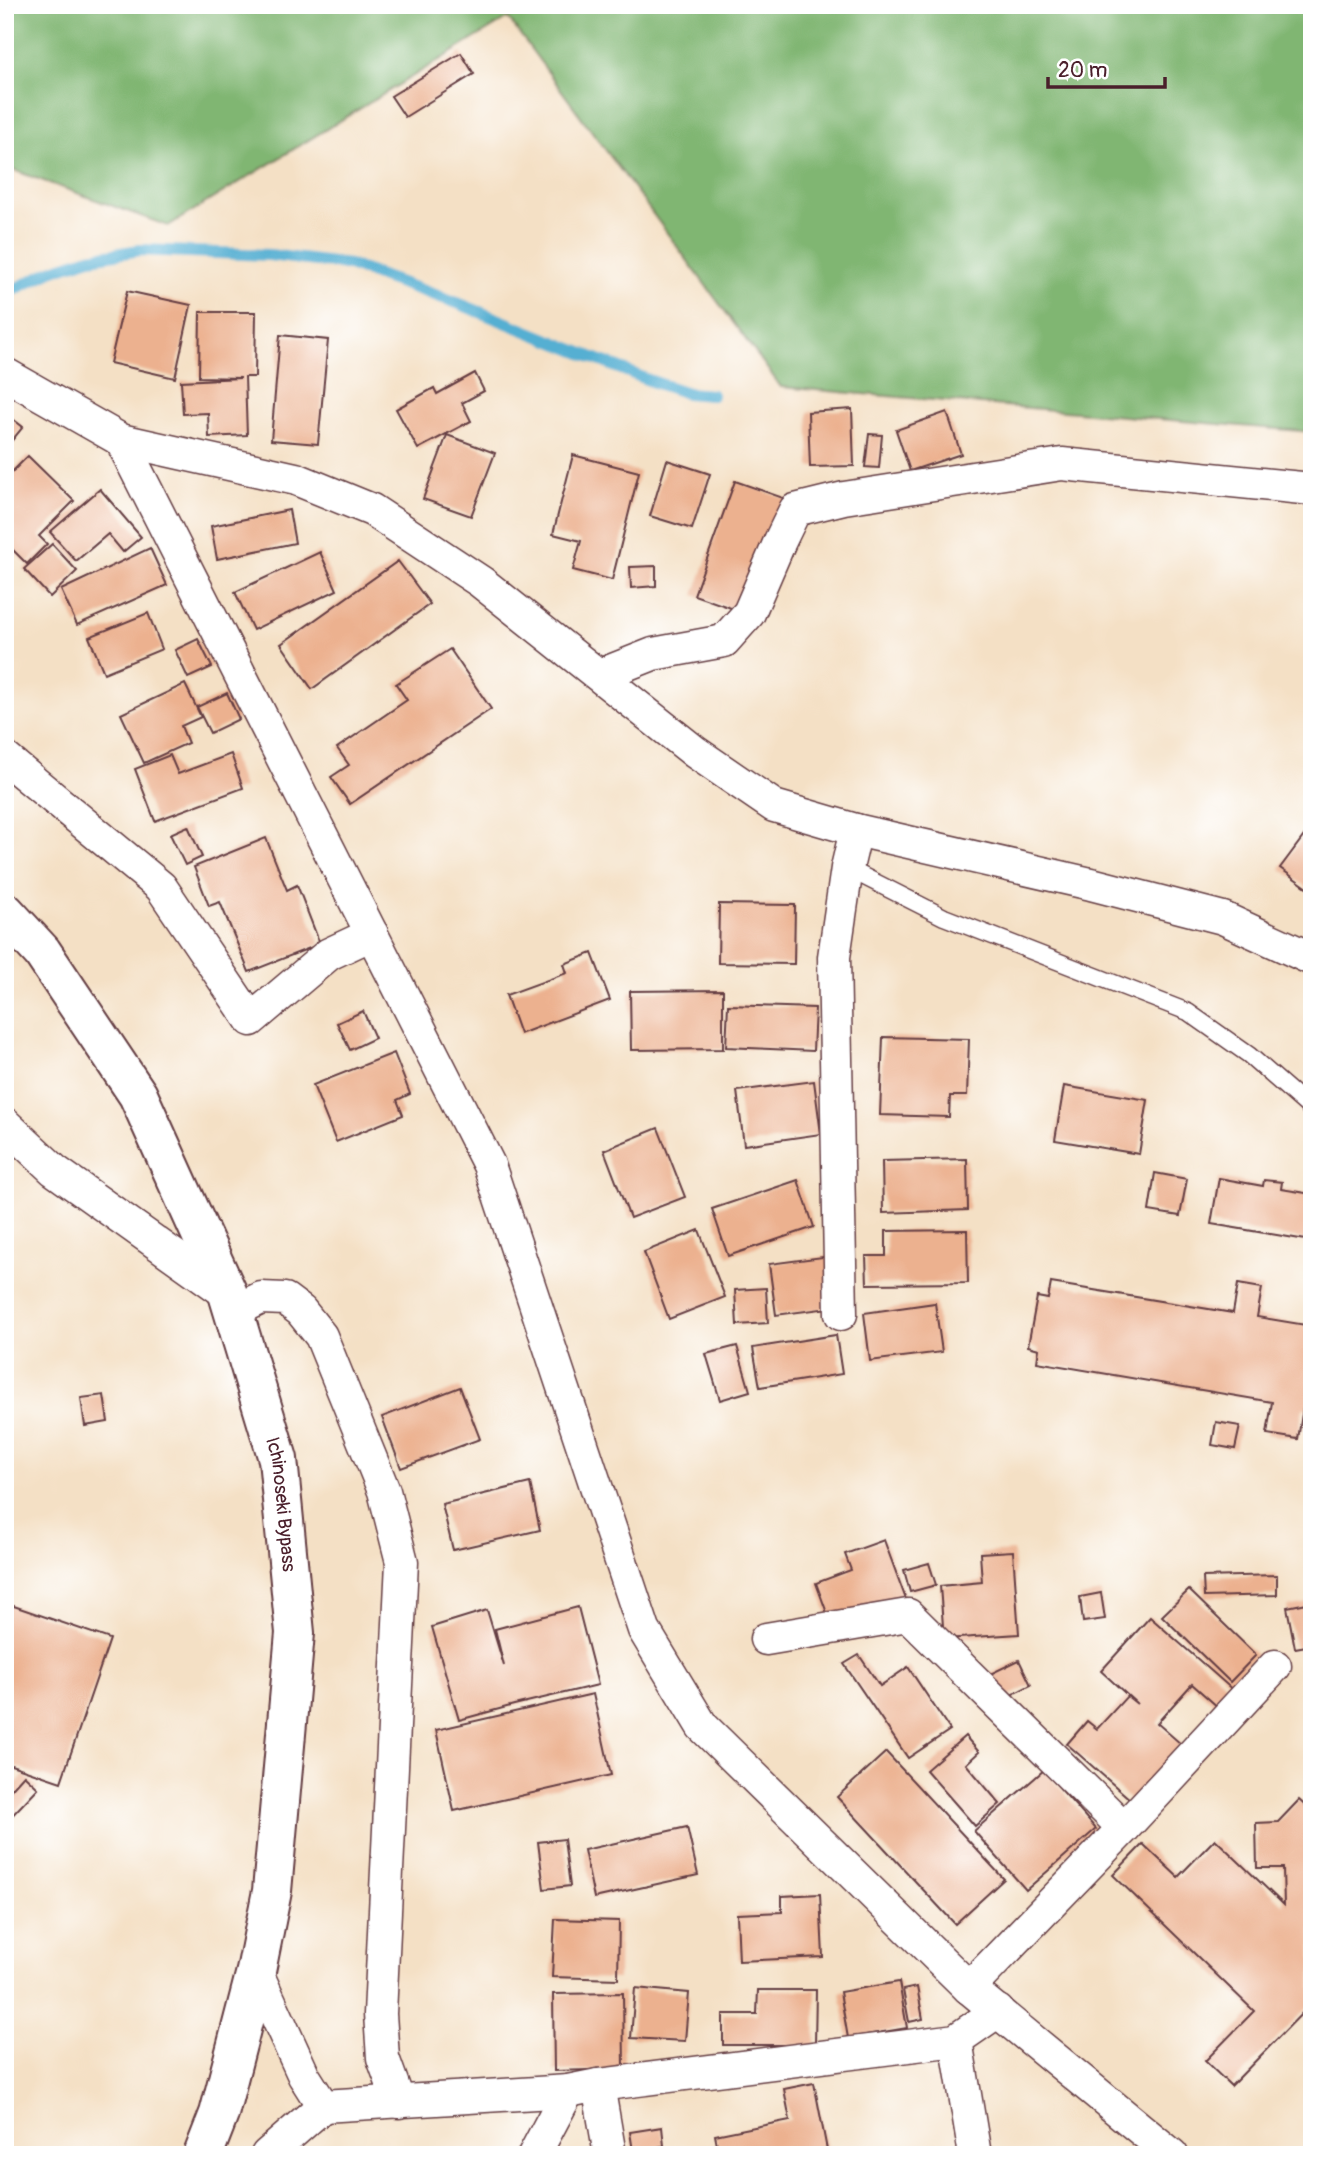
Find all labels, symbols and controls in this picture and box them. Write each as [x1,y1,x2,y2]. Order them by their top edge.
scale bar [1048,46,1165,90]
text: 20 m [1058,57,1107,84]
street label: Ichinoseki Bypass [260,1434,301,1573]

